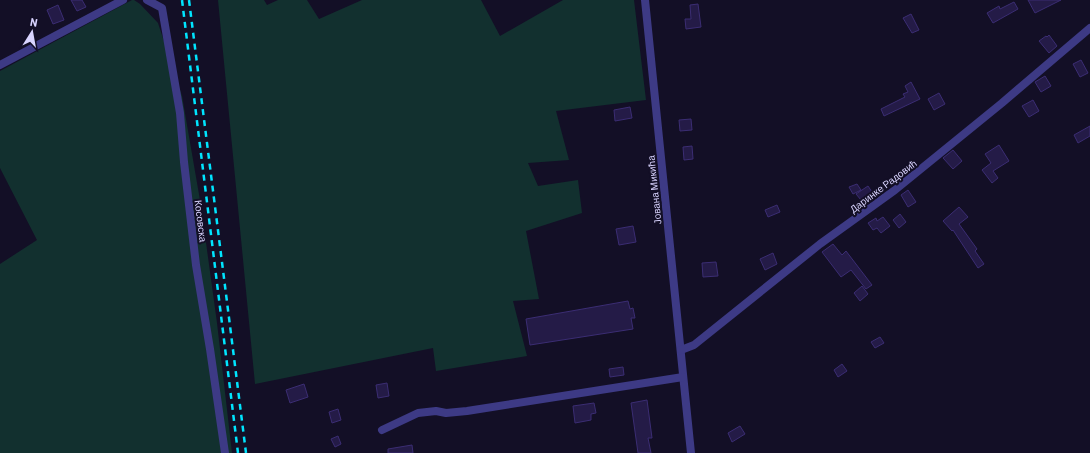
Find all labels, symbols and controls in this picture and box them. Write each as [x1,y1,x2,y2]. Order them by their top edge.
north arrow [12,12,52,52]
text: N [29,15,39,29]
street label: Јована Микића [644,154,664,225]
street label: Даринке Радовић [847,157,919,215]
street label: Косовска [192,199,210,243]

